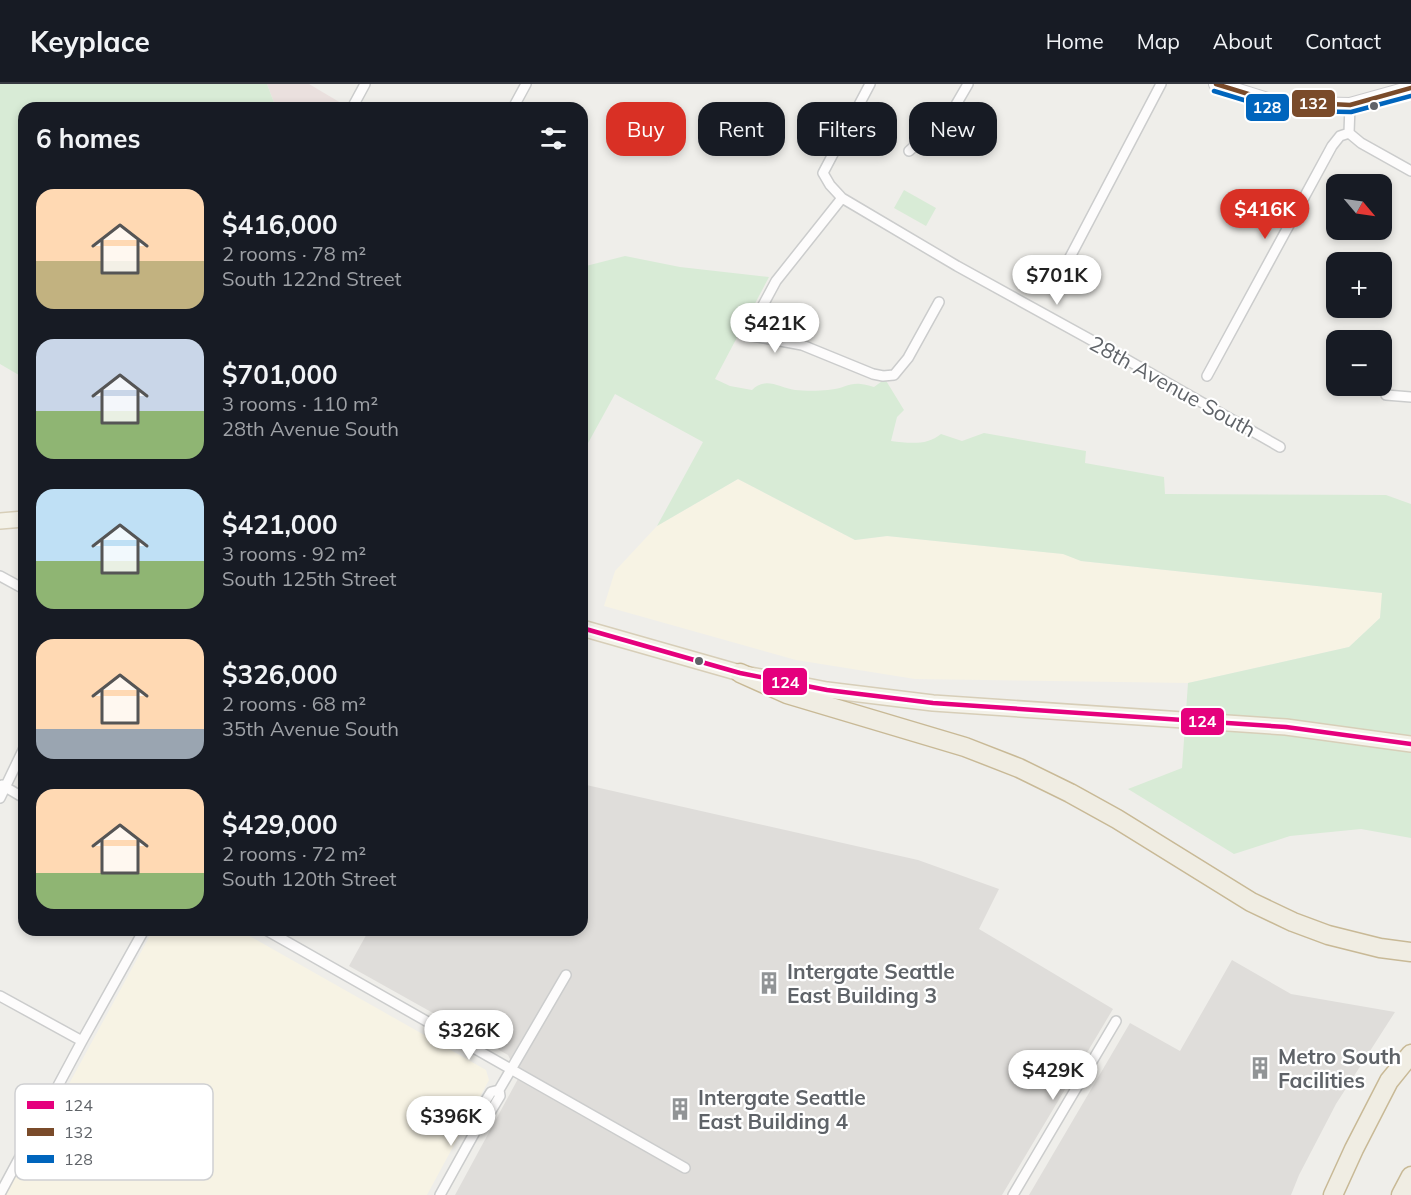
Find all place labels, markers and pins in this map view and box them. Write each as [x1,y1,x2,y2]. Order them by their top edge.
unlabelled marker [1368,100,1380,112]
pin: $416K [1223,189,1307,240]
pin: $701K [1015,255,1099,306]
pin: $421K [733,303,817,354]
unlabelled marker [693,655,705,667]
place label: Intergate Seattle East Building 3 [787,958,955,1008]
building icon: Intergate Seattle East Building 3 [756,970,782,996]
pin: $326K [427,1010,511,1061]
place label: Metro South Facilities [1278,1043,1401,1093]
pin: $429K [1011,1050,1095,1101]
building icon: Metro South Facilities [1247,1055,1273,1081]
place label: Intergate Seattle East Building 4 [698,1084,866,1134]
pin: $396K [409,1096,493,1147]
building icon: Intergate Seattle East Building 4 [667,1096,693,1122]

